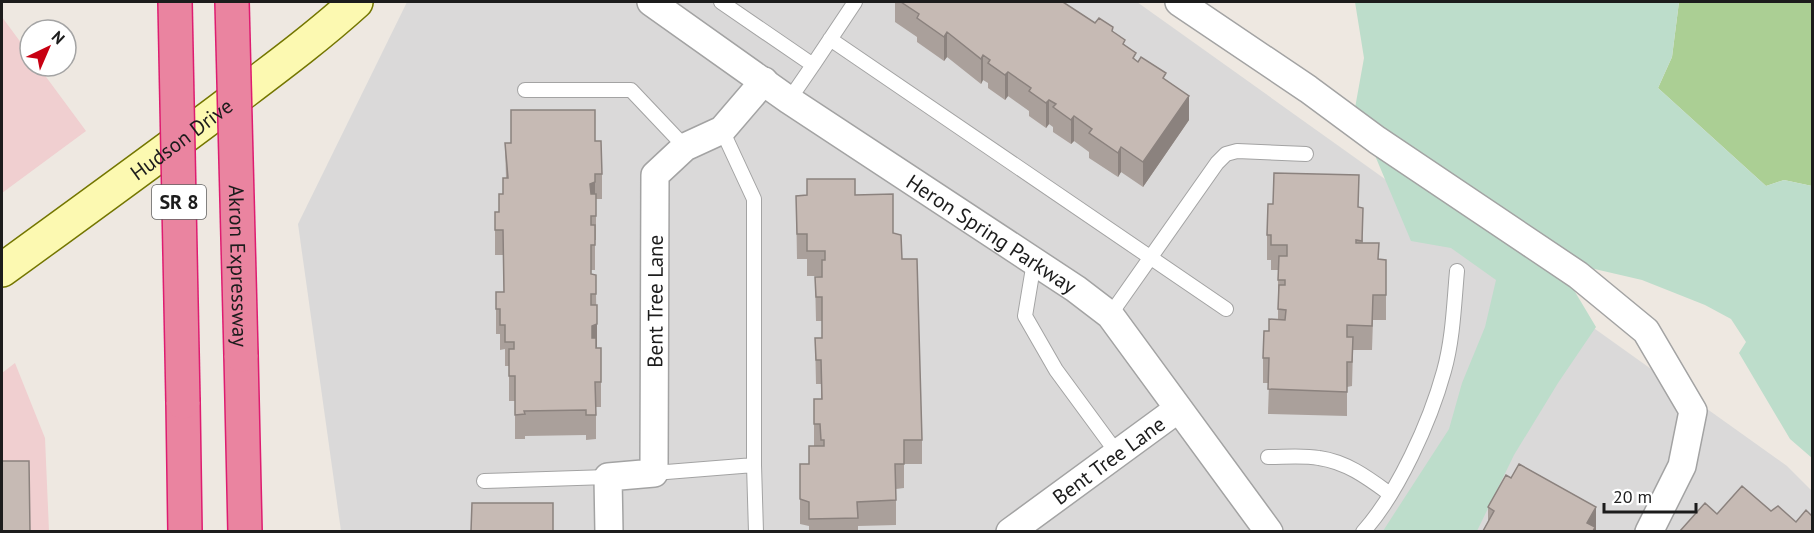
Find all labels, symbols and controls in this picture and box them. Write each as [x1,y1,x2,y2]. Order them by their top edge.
north arrow [18,18,78,78]
text: N [48,26,69,48]
street label: Hudson Drive [125,92,238,186]
street label: Heron Spring Parkway [901,168,1082,299]
street label: Akron Expressway [223,184,254,348]
road number: SR 8 [152,185,206,219]
street label: Bent Tree Lane [641,235,668,368]
street label: Bent Tree Lane [1047,410,1170,510]
scale bar [1604,476,1696,514]
text: 20 m [1613,485,1652,508]

